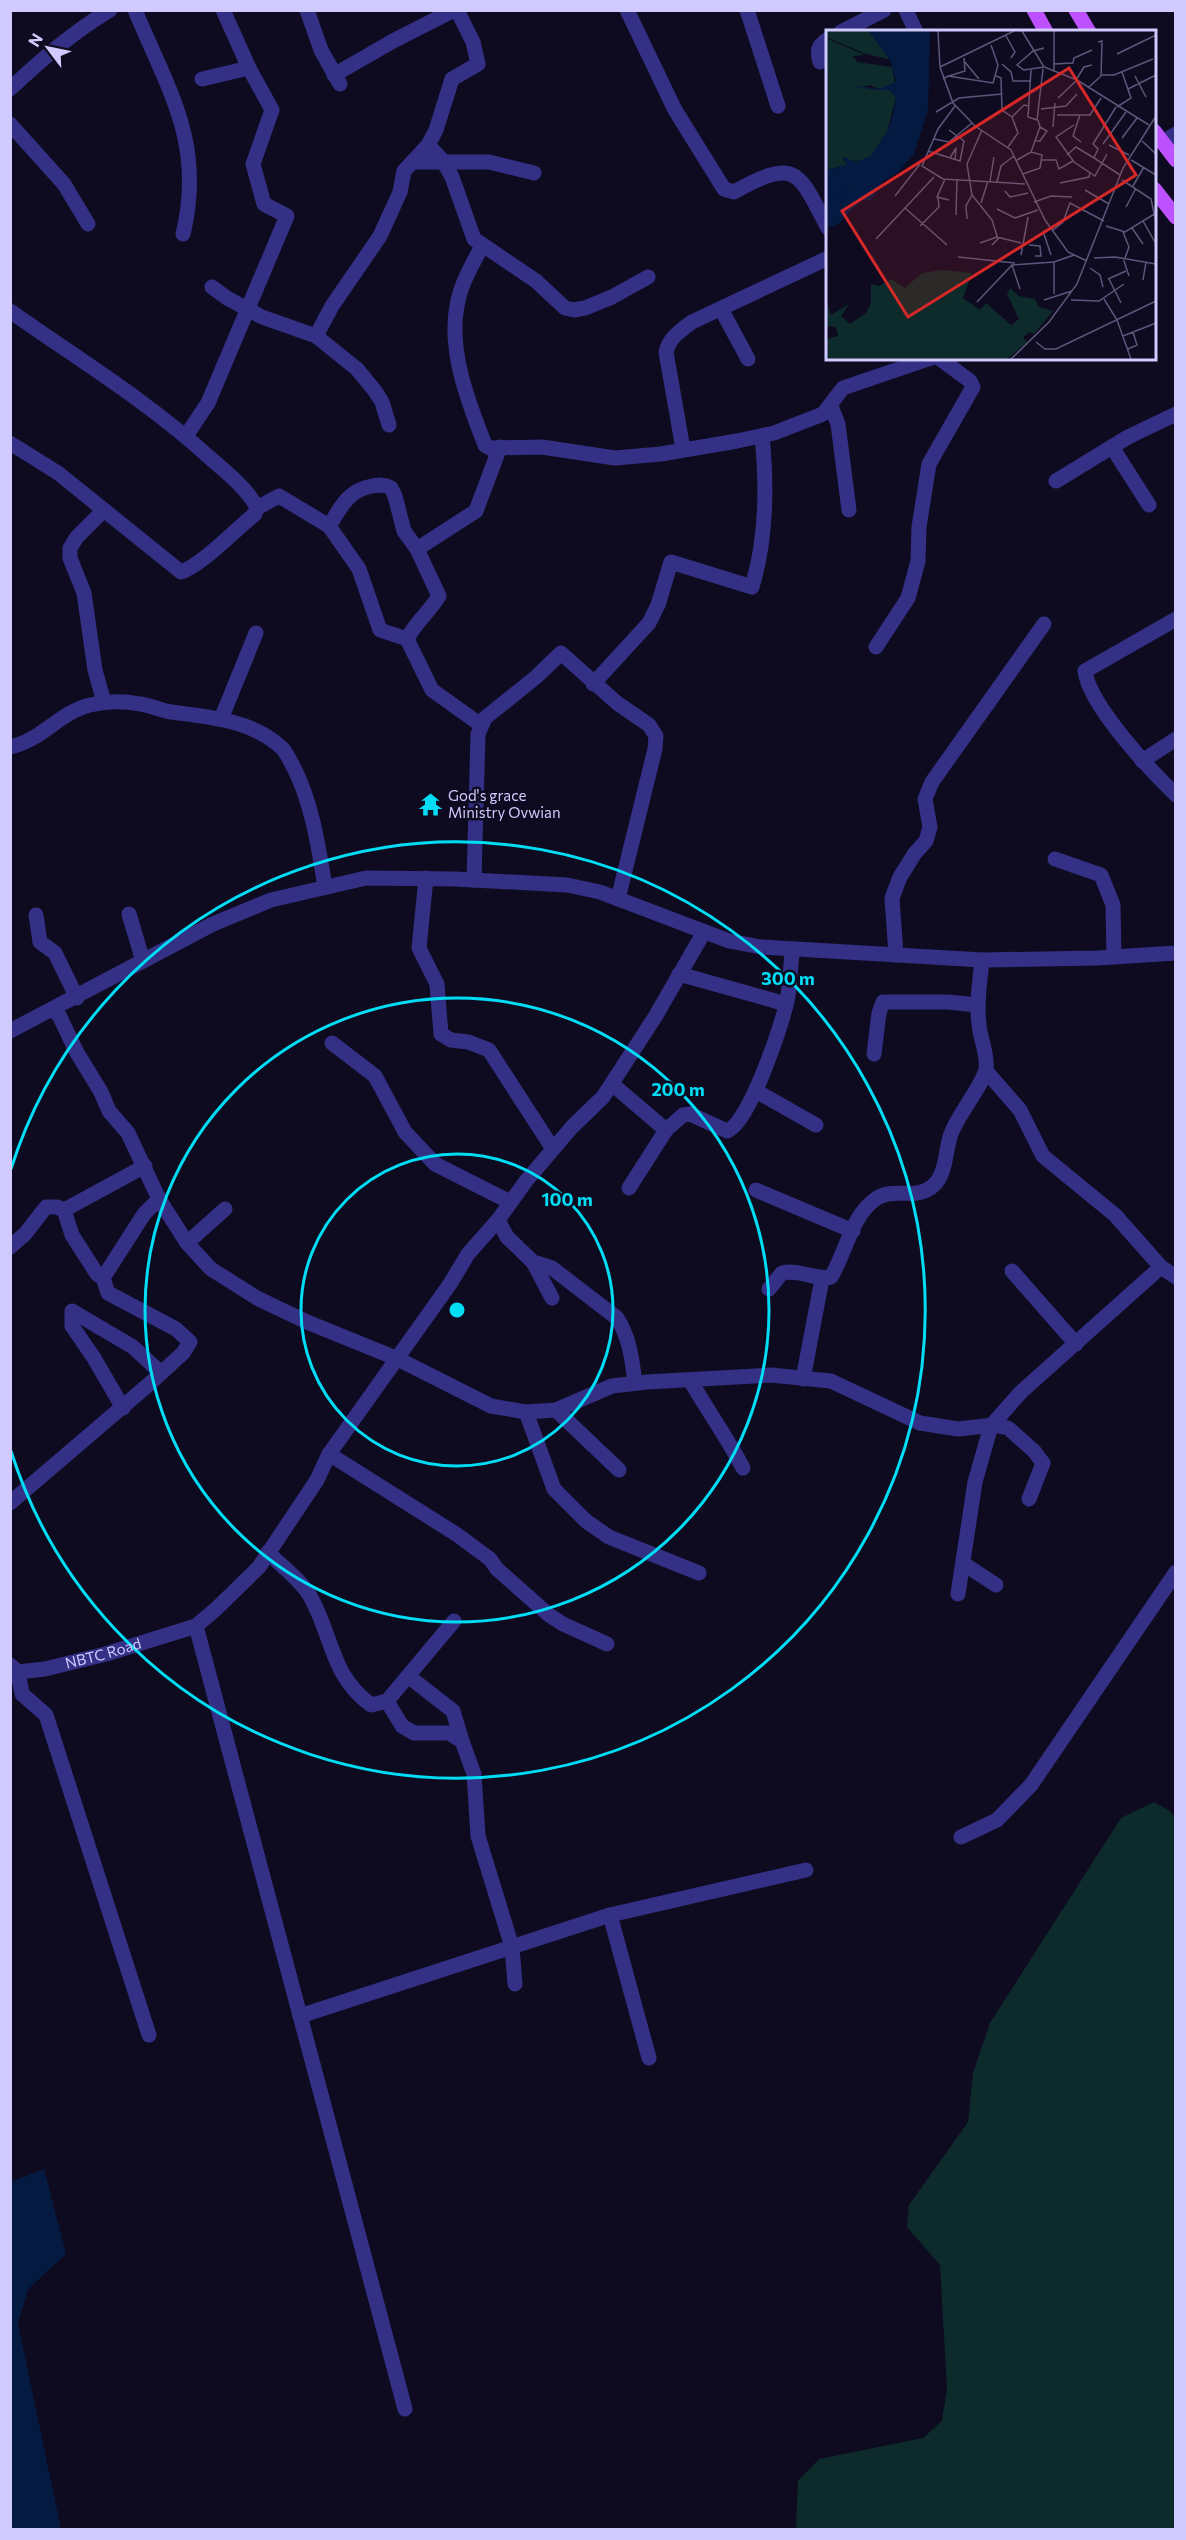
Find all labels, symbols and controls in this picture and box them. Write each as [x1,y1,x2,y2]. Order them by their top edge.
north arrow [18,18,78,78]
text: N [24,30,46,50]
inset map [826,30,1156,360]
place label: God's grace Ministry Ovwian [448,786,560,821]
temple icon: God's grace Ministry Ovwian [417,792,443,818]
text: 300 m [761,967,815,989]
text: 200 m [651,1078,705,1100]
text: 100 m [541,1188,593,1210]
centre of rings [447,1300,467,1320]
street label: NBTC Road [63,1634,143,1672]

